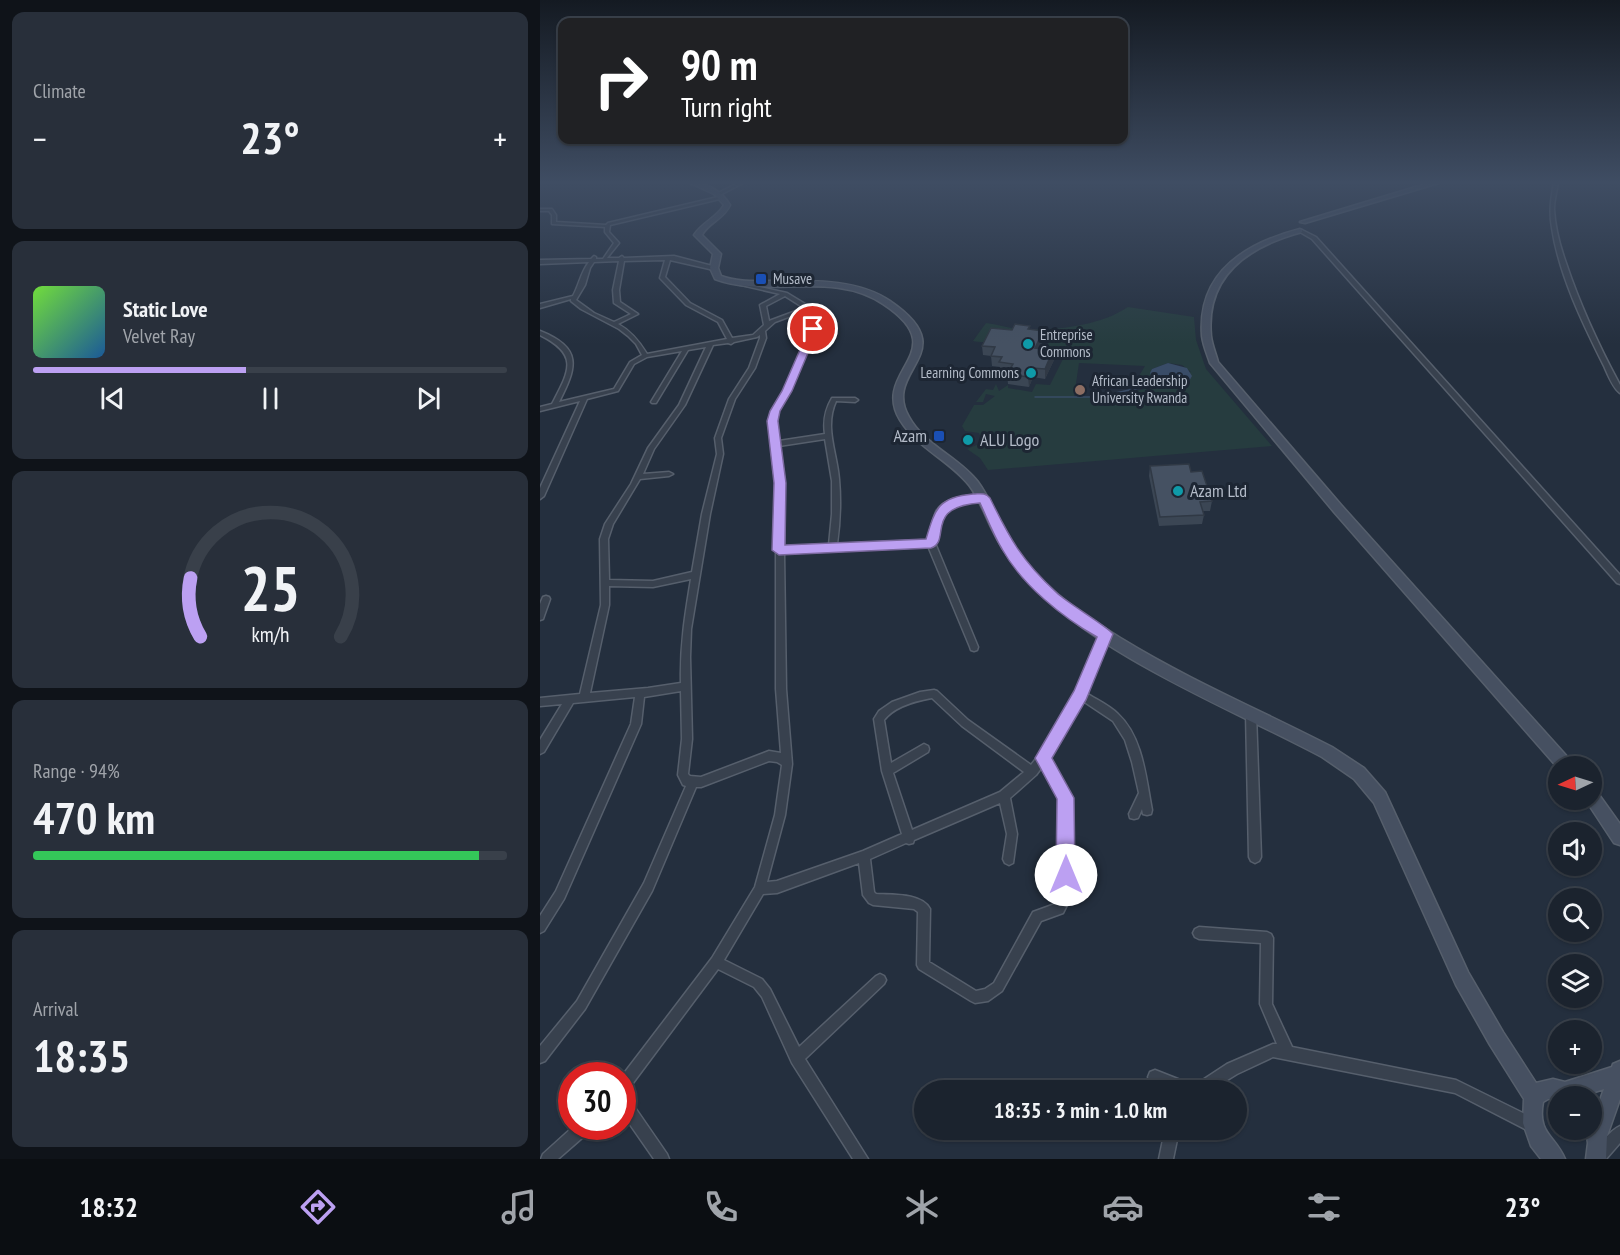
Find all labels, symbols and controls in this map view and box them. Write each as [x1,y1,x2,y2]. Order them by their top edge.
text: 90 m [681,37,758,92]
icon: right [582,42,660,120]
text: Climate [33,78,86,104]
text: Turn right [681,90,772,124]
text: 23° [240,108,300,166]
text: − [33,117,47,160]
text: + [493,117,507,160]
place label: Musave [773,269,812,288]
marker: Musave [754,272,768,286]
text: Static Love [123,295,208,323]
pin [787,303,838,354]
icon: arrive [796,312,829,345]
text: Velvet Ray [123,323,195,349]
place label: Entreprise Commons [1040,325,1093,361]
marker: Entreprise Commons [1021,337,1035,351]
place label: Learning Commons [920,363,1019,382]
marker: Learning Commons [1024,366,1038,380]
place label: African Leadership University Rwanda [1092,371,1187,407]
icon: previous [96,382,129,415]
icon: pause [254,382,287,415]
icon: next [412,382,445,415]
marker: African Leadership University Rwanda [1073,383,1087,397]
place label: Azam [893,424,927,447]
place label: ALU Logo [980,428,1039,451]
marker: Azam [932,429,946,443]
marker: ALU Logo [961,433,975,447]
place label: Azam Ltd [1190,479,1247,502]
marker: Azam Ltd [1171,484,1185,498]
text: 25 [240,547,300,628]
text: km/h [251,620,289,648]
north arrow [1548,756,1602,810]
map controls [1548,756,1602,1140]
text: Range · 94% [33,758,120,784]
text: 470 km [33,788,155,846]
button: sound [1548,822,1602,876]
position arrow [1034,843,1098,907]
button: search [1548,888,1602,942]
button: layers [1548,954,1602,1008]
text: Arrival [33,996,78,1022]
button: + [1548,1020,1602,1074]
text: 18:35 [33,1026,130,1084]
speed limit sign: 30 [558,1062,636,1140]
button: − [1548,1086,1602,1140]
text: 18:35 · 3 min · 1.0 km [994,1096,1167,1124]
icon: directions [297,1186,339,1228]
icon: music [498,1186,540,1228]
icon: phone [700,1186,742,1228]
icon: climate [901,1186,943,1228]
icon: car [1102,1186,1144,1228]
icon: filters [1303,1186,1345,1228]
text: 18:32 [80,1190,138,1224]
text: 23° [1505,1190,1540,1224]

